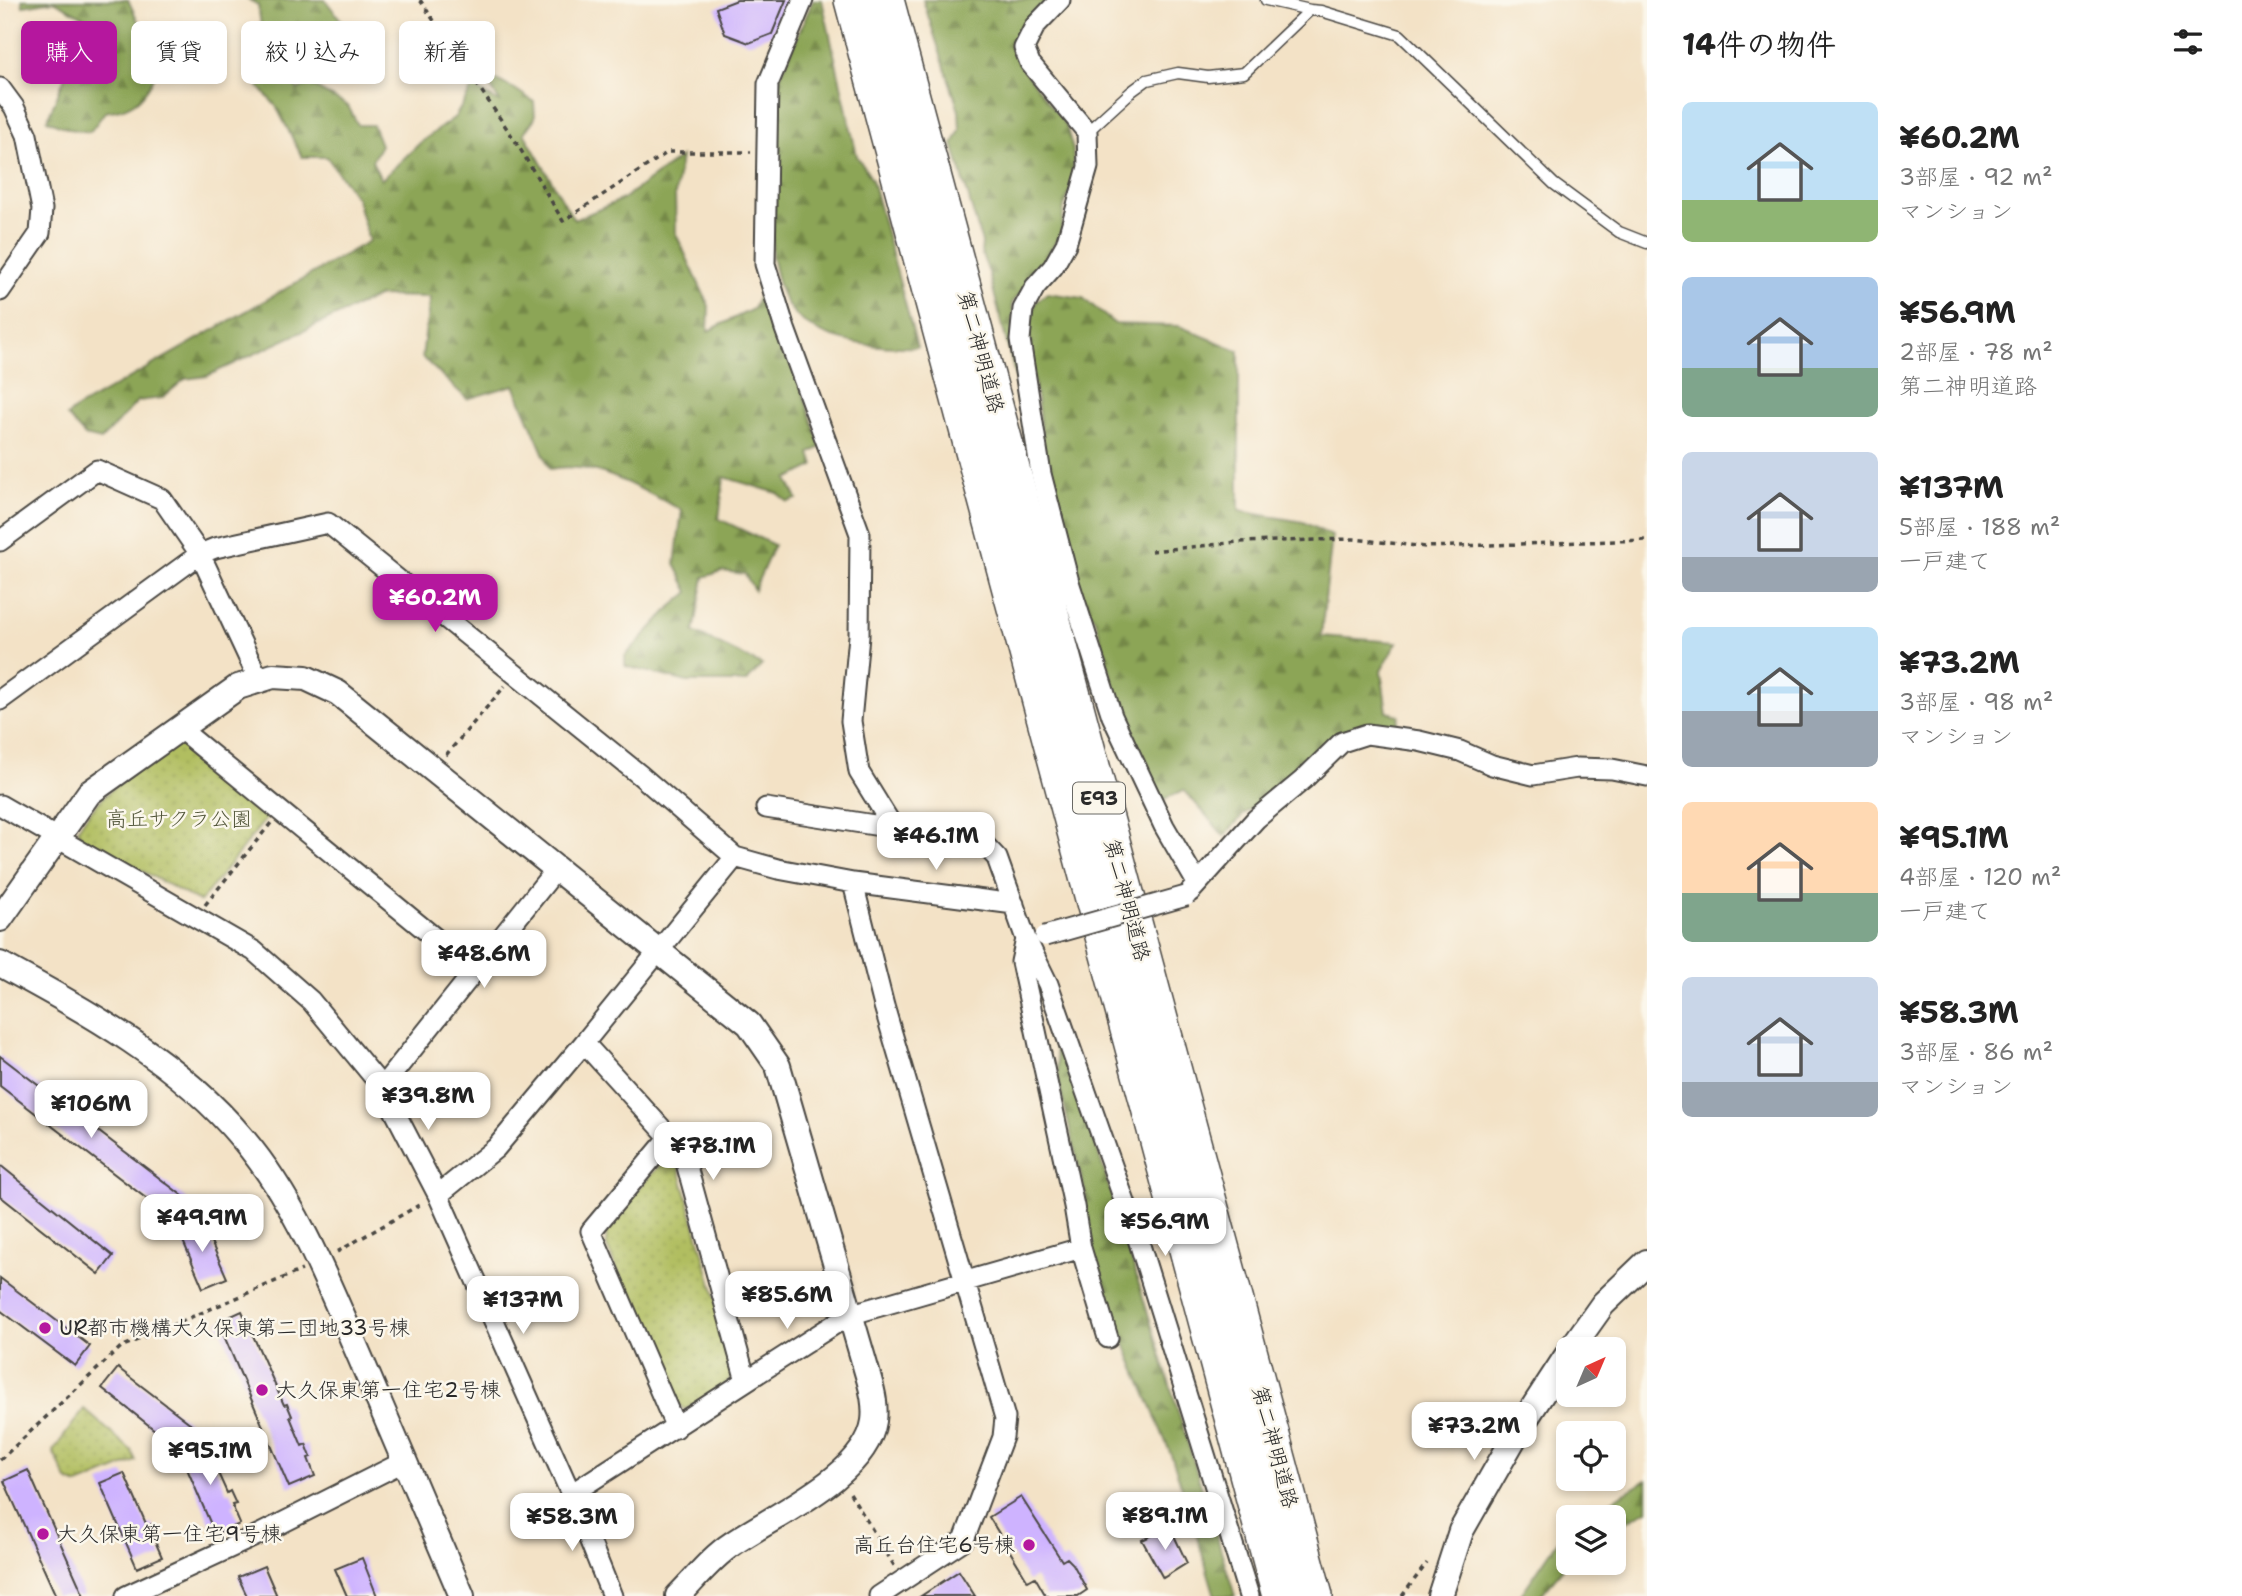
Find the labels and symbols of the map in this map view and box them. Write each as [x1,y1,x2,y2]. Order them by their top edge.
street label: 第二神明道路 [951,288,1011,416]
pin: ¥60.2M [378,574,492,634]
road number: E93 [1073,782,1125,814]
park label: 高丘サクラ公園 [106,805,252,833]
pin: ¥46.1M [879,812,993,872]
street label: 第二神明道路 [1097,836,1157,964]
pin: ¥48.6M [427,930,541,990]
pin: ¥39.8M [371,1072,485,1132]
pin: ¥106M [42,1080,140,1140]
pin: ¥78.1M [656,1122,770,1182]
pin: ¥49.9M [145,1194,259,1254]
pin: ¥56.9M [1108,1198,1222,1258]
pin: ¥85.6M [730,1272,844,1331]
pin: ¥137M [474,1276,572,1336]
place label: UR都市機構大久保東第二団地33号棟 [59,1314,410,1342]
marker: UR都市機構大久保東第二団地33号棟 [37,1320,53,1336]
north arrow [1556,1337,1626,1407]
place label: 大久保東第一住宅2号棟 [276,1376,501,1404]
marker: 大久保東第一住宅2号棟 [254,1382,270,1398]
street label: 第二神明道路 [1245,1383,1305,1511]
pin: ¥73.2M [1417,1402,1531,1462]
pin: ¥95.1M [153,1428,267,1487]
pin: ¥89.1M [1108,1492,1222,1552]
pin: ¥58.3M [515,1494,629,1553]
place label: 大久保東第一住宅9号棟 [57,1520,282,1548]
marker: 大久保東第一住宅9号棟 [35,1526,51,1542]
place label: 高丘台住宅6号棟 [853,1531,1015,1559]
marker: 高丘台住宅6号棟 [1021,1537,1037,1553]

